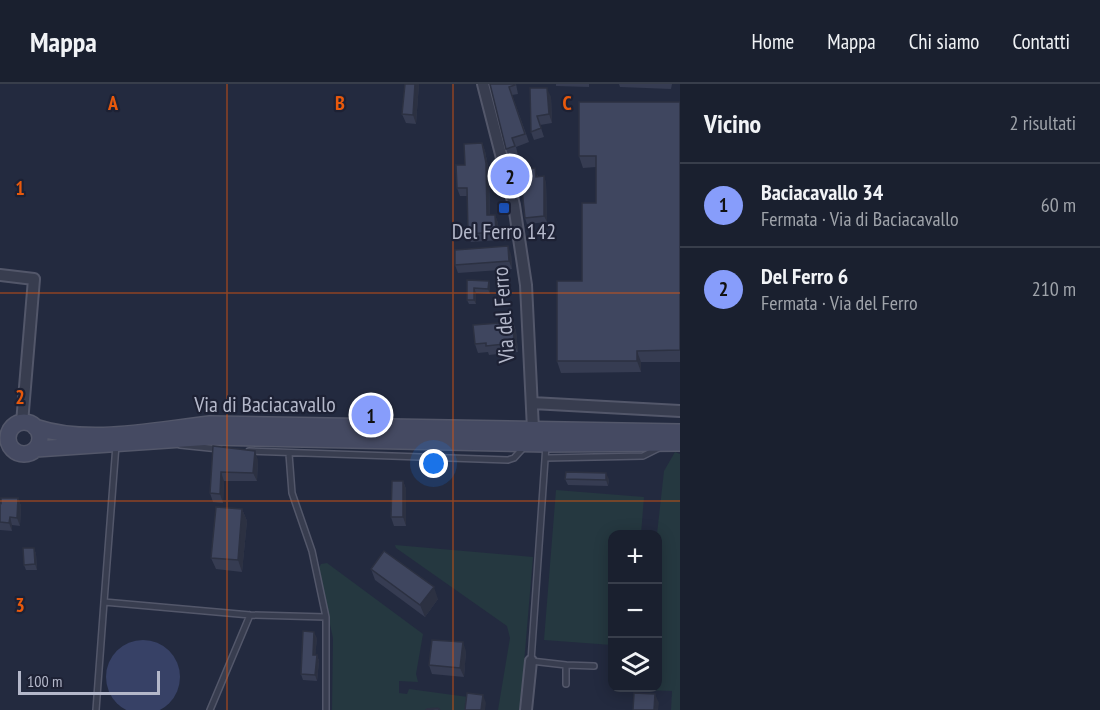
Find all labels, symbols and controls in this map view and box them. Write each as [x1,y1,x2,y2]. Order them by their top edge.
text: Mappa [30,23,97,60]
text: Home [752,28,794,55]
text: Mappa [827,28,876,55]
text: Chi siamo [909,28,979,55]
text: Contatti [1012,28,1070,55]
text: A [107,90,119,116]
text: B [335,90,345,116]
text: C [562,90,572,116]
text: Vicino [704,107,761,140]
text: 2 risultati [1010,110,1076,136]
pin: 2 [490,154,530,199]
text: 1 [15,175,25,201]
text: Baciacavallo 34 [761,178,883,206]
text: 1 [719,192,728,218]
text: 60 m [1041,192,1076,218]
marker: Del Ferro 142 [497,201,511,215]
text: Fermata · Via di Baciacavallo [761,206,959,232]
place label: Del Ferro 142 [452,217,556,245]
text: Del Ferro 6 [761,262,848,290]
street label: Via del Ferro [486,266,520,365]
text: 2 [719,276,728,302]
text: 210 m [1032,276,1076,302]
text: Fermata · Via del Ferro [761,290,918,316]
text: 2 [15,384,25,410]
street label: Via di Baciacavallo [193,390,336,418]
pin: 1 [352,392,391,438]
your location [419,449,448,478]
map controls [608,530,662,692]
button: + [608,530,662,584]
button: − [608,584,662,638]
text: 3 [15,592,25,618]
button: layers [608,638,662,692]
scale bar [18,668,160,696]
text: 100 m [27,671,62,691]

